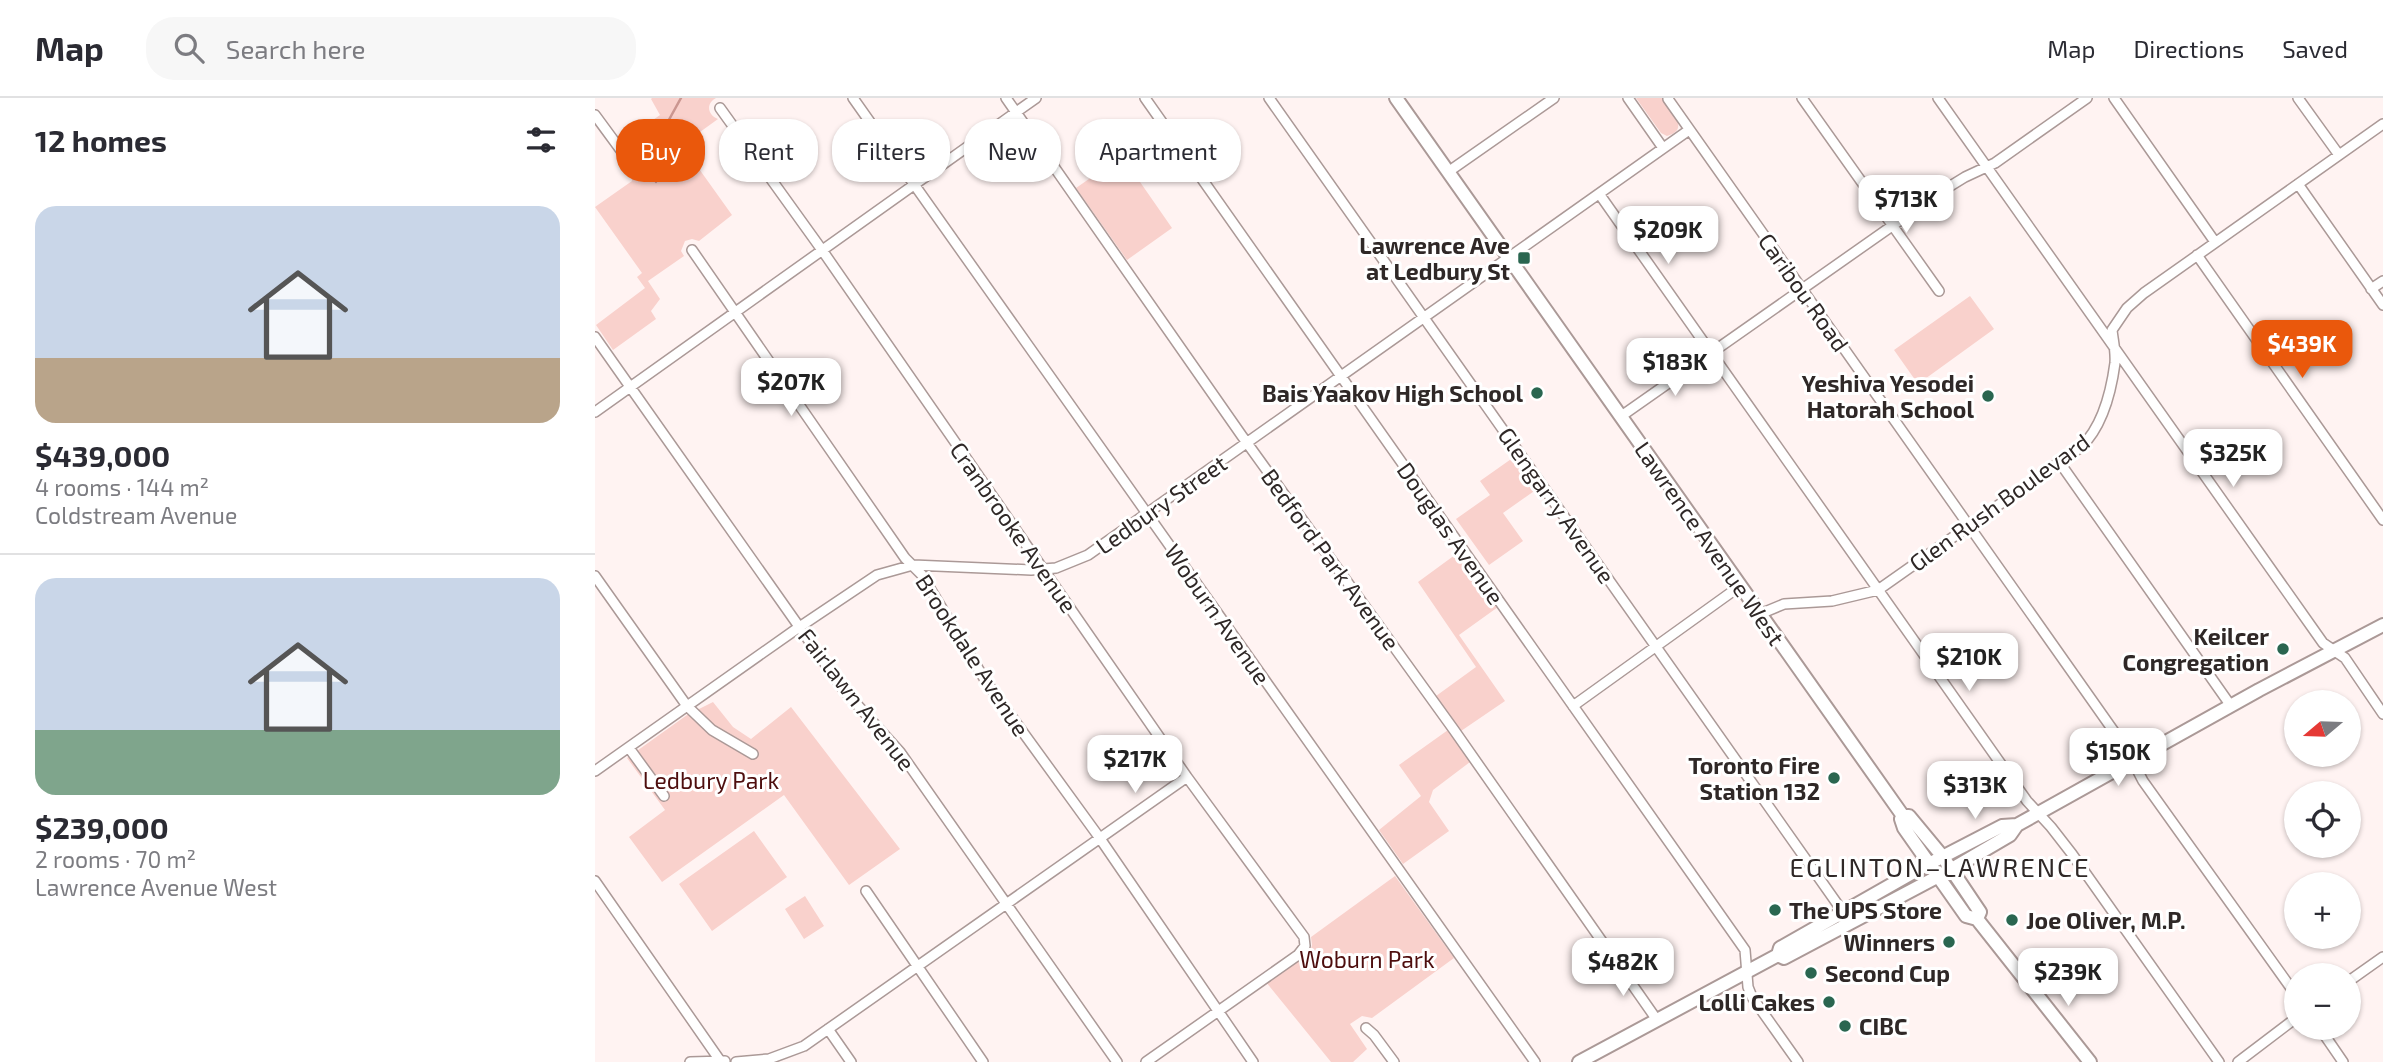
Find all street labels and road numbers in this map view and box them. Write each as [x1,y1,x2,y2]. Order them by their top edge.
street label: Caribou Road [1753,227,1855,357]
street label: Glengarry Avenue [1493,422,1621,588]
street label: Glen Rush Boulevard [1903,427,2095,577]
street label: Cranbrooke Avenue [945,436,1083,618]
street label: Lawrence Avenue West [1629,436,1791,650]
street label: Ledbury Street [1090,448,1232,559]
street label: Douglas Avenue [1392,457,1510,609]
street label: Bedford Park Avenue [1256,463,1406,655]
street label: Woburn Avenue [1159,538,1277,690]
street label: Brookdale Avenue [910,569,1036,741]
street label: Fairlawn Avenue [793,622,921,776]

